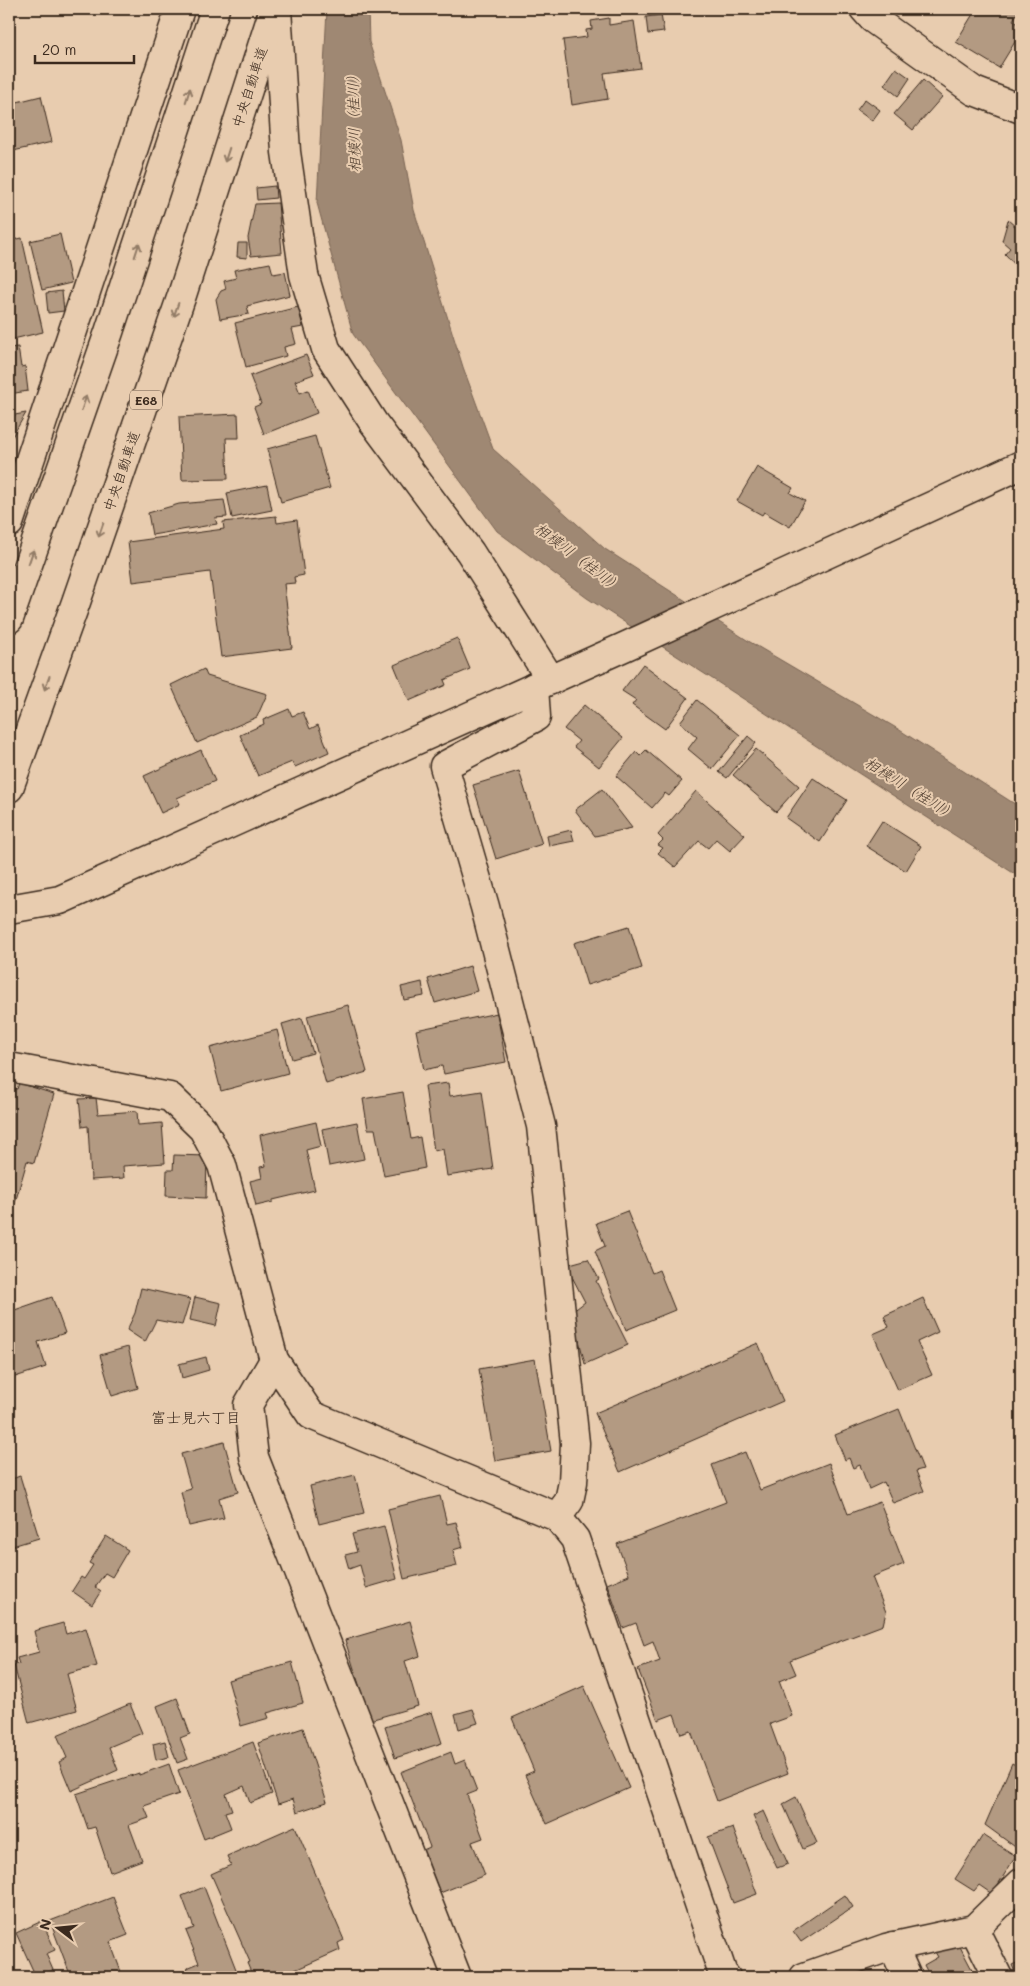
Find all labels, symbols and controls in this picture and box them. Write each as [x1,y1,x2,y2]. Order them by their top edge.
scale bar [35,32,134,64]
text: 20 m [42,39,76,59]
street label: 中央自動車道 [227,44,271,130]
water label: 相模川（桂川） [342,67,364,173]
one-way arrow [184,88,193,104]
one-way arrow [222,147,231,163]
one-way arrow [132,242,142,258]
one-way arrow [171,301,181,317]
road number: E68 [130,390,162,410]
one-way arrow [80,396,89,412]
street label: 中央自動車道 [98,428,144,514]
water label: 相模川（桂川） [531,517,627,597]
one-way arrow [96,521,105,537]
one-way arrow [27,550,36,565]
one-way arrow [42,675,51,690]
water label: 相模川（桂川） [861,752,961,824]
district label: 富士見六丁目 [151,1407,241,1427]
north arrow [32,1904,82,1954]
text: N [34,1917,56,1932]

